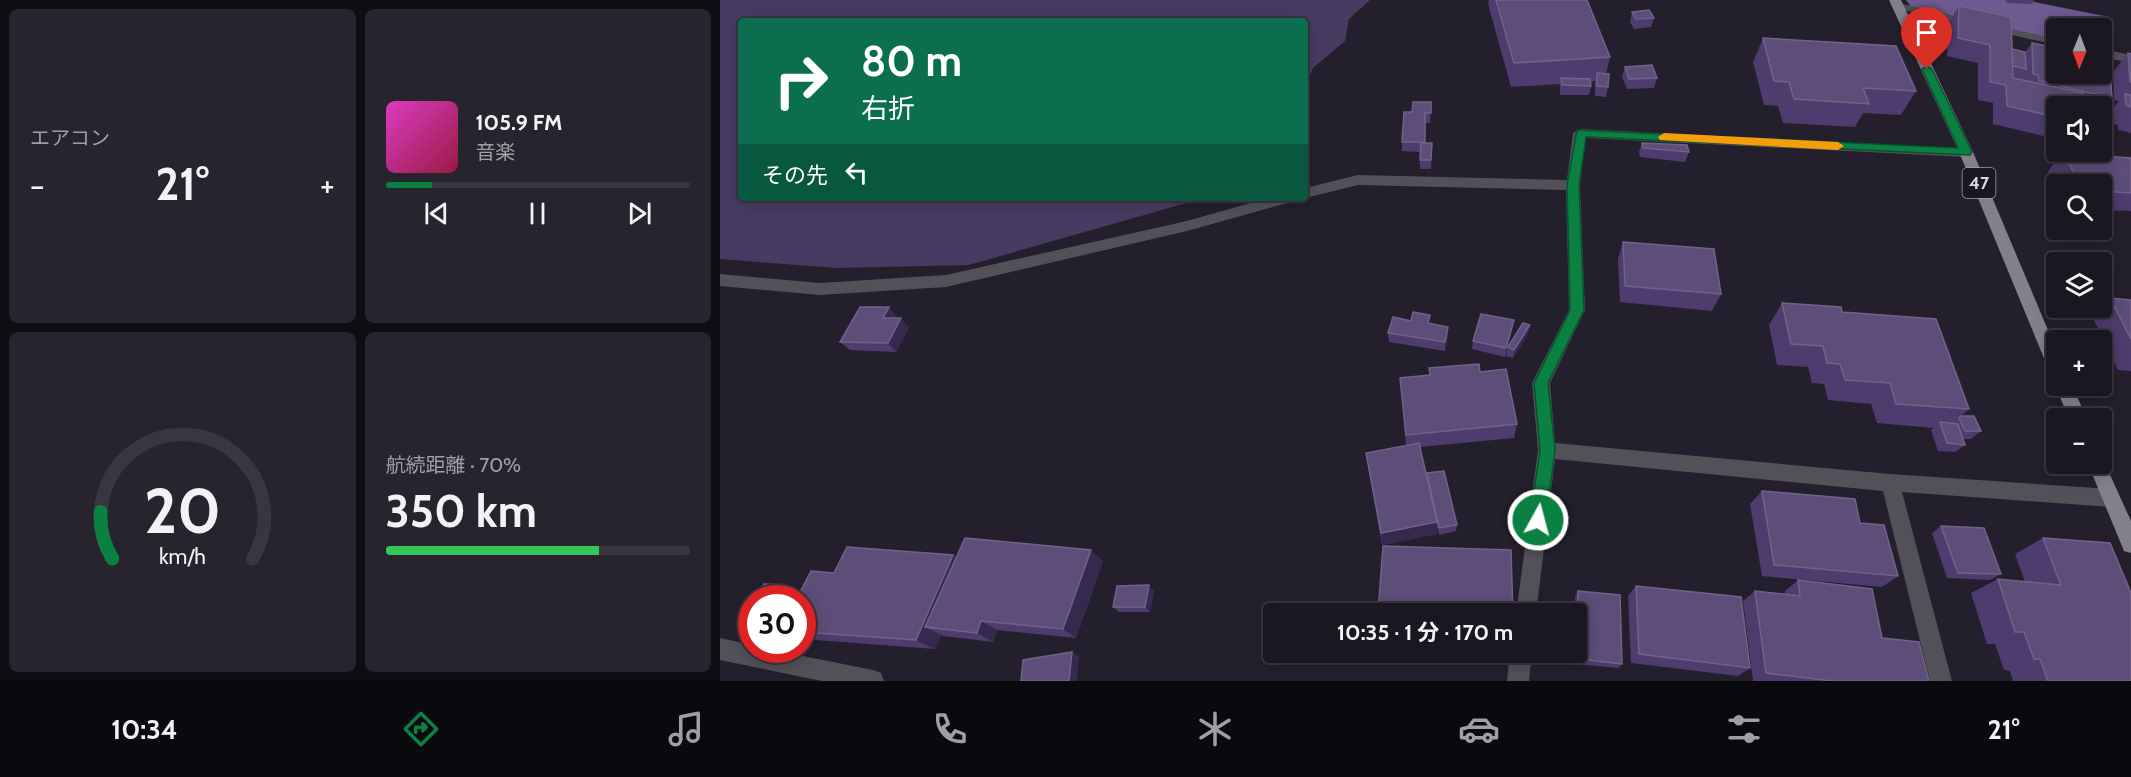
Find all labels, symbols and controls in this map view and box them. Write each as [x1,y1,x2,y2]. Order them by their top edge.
pin [1901,7,1952,69]
icon: arrive [1910,16,1943,49]
north arrow [2046,18,2112,84]
map controls [2046,18,2112,474]
text: 80 m [861,35,962,87]
icon: right [762,42,840,120]
text: 右折 [861,92,915,125]
button: sound [2046,96,2112,162]
text: 105.9 FM [476,109,562,136]
text: エアコン [30,126,110,150]
text: 音楽 [476,140,516,164]
icon: left [840,156,873,189]
text: 21° [156,157,209,211]
text: その先 [762,162,828,189]
text: − [30,165,45,205]
text: + [320,165,334,205]
road number: 47 [1962,168,1996,198]
button: search [2046,174,2112,240]
icon: previous [420,197,453,230]
icon: pause [521,197,554,230]
icon: next [623,197,656,230]
button: layers [2046,252,2112,318]
button: + [2046,330,2112,396]
button: − [2046,408,2112,474]
text: 航続距離 · 70% [386,453,521,477]
text: 20 [144,473,221,549]
text: 350 km [386,484,537,538]
position arrow [1506,488,1570,552]
text: km/h [159,543,206,569]
speed limit sign: 30 [738,585,816,663]
text: 10:35 · 1 分 · 170 m [1337,619,1513,646]
icon: directions [400,708,442,750]
icon: music [665,708,707,750]
icon: phone [929,708,971,750]
icon: climate [1194,708,1236,750]
icon: car [1458,708,1500,750]
icon: filters [1723,708,1765,750]
text: 10:34 [111,713,178,746]
text: 21° [1988,713,2020,746]

